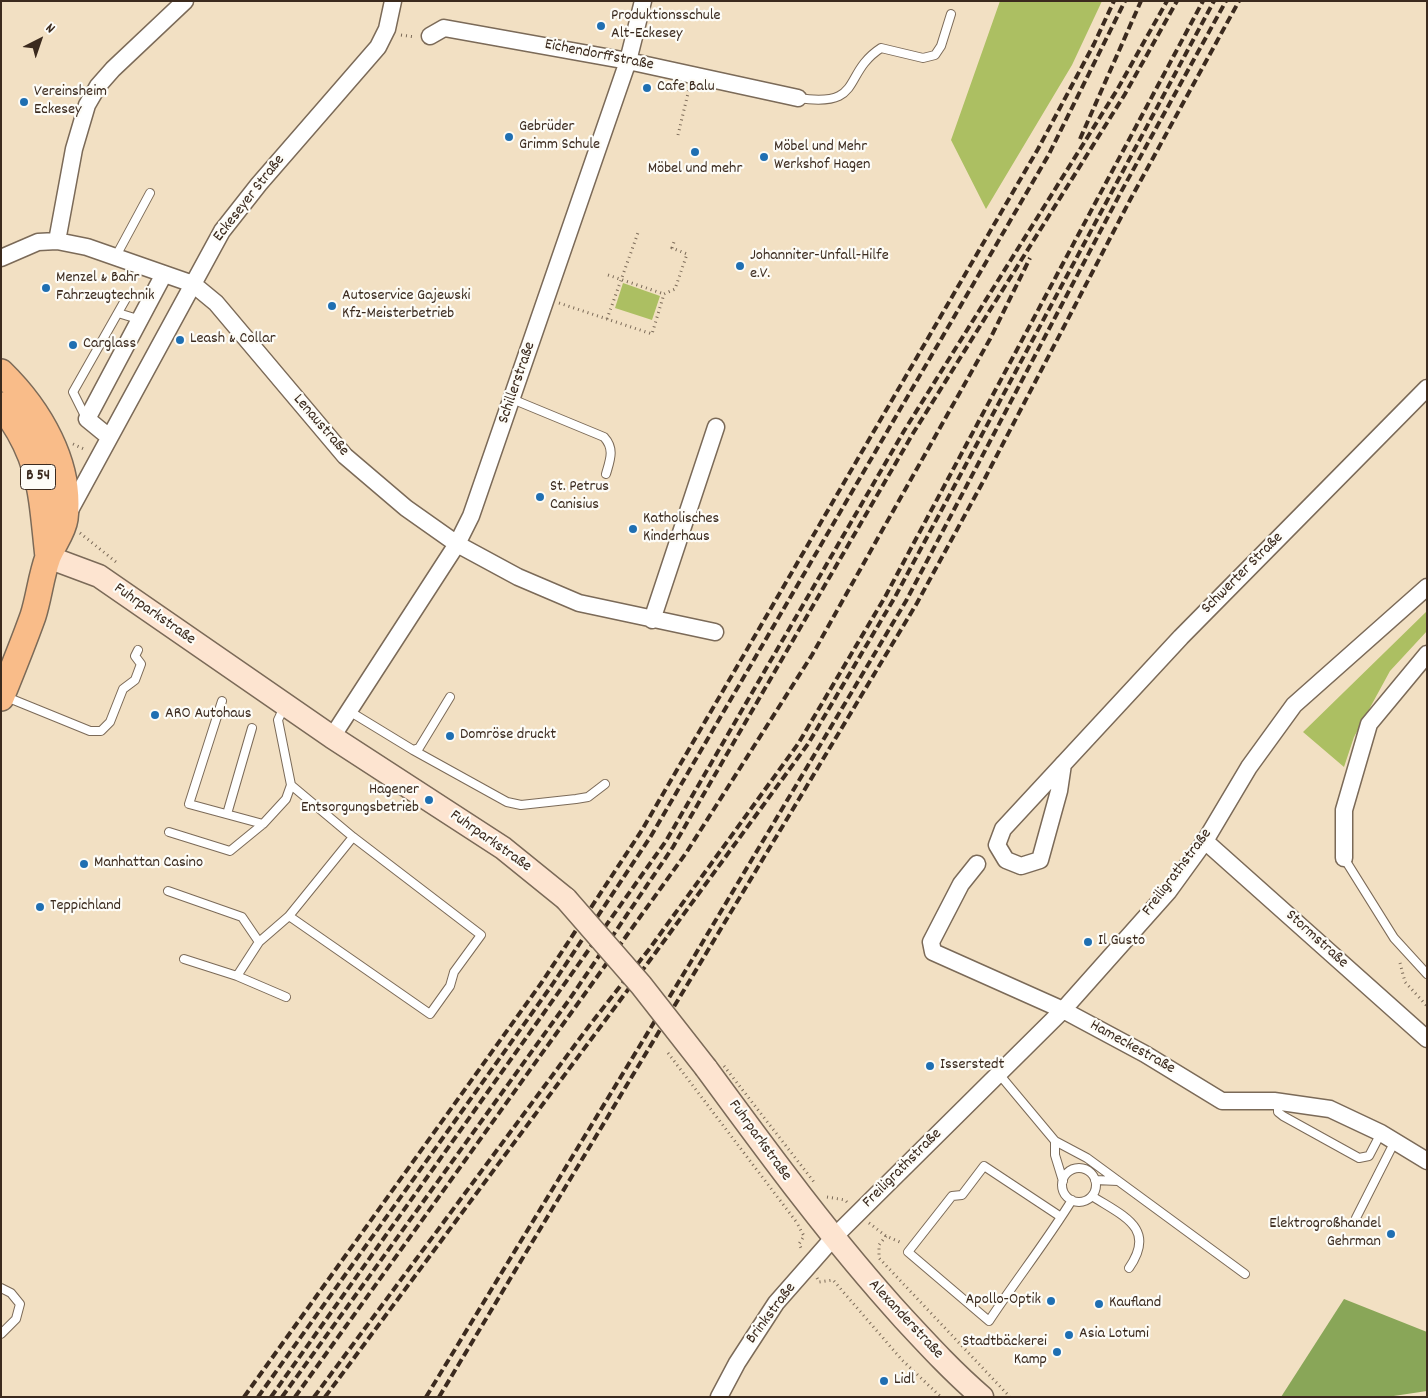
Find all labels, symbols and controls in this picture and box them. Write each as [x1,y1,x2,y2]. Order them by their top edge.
place label: Produktionsschule Alt-Eckesey [611,7,721,45]
north arrow [15,15,65,65]
text: N [41,19,59,38]
marker: Produktionsschule Alt-Eckesey [595,20,607,32]
street label: Eichendorffstraße [543,36,655,76]
place label: Cafe Balu [657,78,715,98]
marker: Cafe Balu [641,82,653,94]
place label: Vereinsheim Eckesey [34,83,107,121]
marker: Vereinsheim Eckesey [18,96,30,108]
place label: Gebrüder Grimm Schule [519,118,600,156]
marker: Gebrüder Grimm Schule [503,131,515,143]
place label: Möbel und Mehr Werkshof Hagen [774,138,870,176]
marker: Möbel und mehr [689,146,701,158]
marker: Möbel und Mehr Werkshof Hagen [758,151,770,163]
street label: Eckeseyer Straße [210,152,290,246]
place label: Möbel und mehr [648,160,742,180]
place label: Johanniter-Unfall-Hilfe e.V. [750,247,889,285]
marker: Johanniter-Unfall-Hilfe e.V. [734,260,746,272]
place label: Menzel & Bahr Fahrzeugtechnik [56,269,155,307]
marker: Menzel & Bahr Fahrzeugtechnik [40,282,52,294]
place label: Autoservice Gajewski Kfz-Meisterbetrieb [342,287,470,325]
marker: Autoservice Gajewski Kfz-Meisterbetrieb [326,300,338,312]
place label: Leash & Collar [190,330,276,350]
marker: Leash & Collar [174,334,186,346]
place label: Carglass [83,335,136,355]
marker: Carglass [67,339,79,351]
street label: Schillerstraße [495,340,541,426]
street label: Lenaustraße [288,391,352,461]
road number: B 54 [20,464,56,490]
place label: St. Petrus Canisius [550,478,609,516]
marker: St. Petrus Canisius [534,491,546,503]
place label: Katholisches Kinderhaus [643,510,719,548]
marker: Katholisches Kinderhaus [627,523,639,535]
street label: Schwerter Straße [1198,529,1288,619]
street label: Fuhrparkstraße [109,580,199,650]
place label: ARO Autohaus [165,705,251,725]
marker: ARO Autohaus [149,709,161,721]
place label: Domröse druckt [460,726,556,746]
marker: Domröse druckt [444,730,456,742]
place label: Hagener Entsorgungsbetrieb [301,781,419,819]
marker: Hagener Entsorgungsbetrieb [423,794,435,806]
street label: Fuhrparkstraße [445,807,535,877]
street label: Freiligrathstraße [1139,826,1217,920]
place label: Manhattan Casino [94,854,203,874]
marker: Manhattan Casino [78,858,90,870]
place label: Teppichland [50,897,121,917]
marker: Teppichland [34,901,46,913]
street label: Stormstraße [1281,907,1351,973]
place label: Il Gusto [1098,932,1145,952]
marker: Il Gusto [1082,936,1094,948]
street label: Hameckestraße [1086,1017,1178,1079]
place label: Isserstedt [940,1056,1004,1076]
marker: Isserstedt [924,1060,936,1072]
street label: Fuhrparkstraße [723,1097,795,1185]
street label: Freiligrathstraße [859,1125,947,1213]
place label: Elektrogroßhandel Gehrman [1269,1215,1381,1253]
marker: Elektrogroßhandel Gehrman [1385,1228,1397,1240]
street label: Alexanderstraße [863,1276,947,1364]
street label: Brinkstraße [743,1280,801,1348]
place label: Apollo-Optik [966,1291,1041,1311]
place label: Kaufland [1109,1294,1161,1314]
marker: Apollo-Optik [1045,1295,1057,1307]
marker: Kaufland [1093,1298,1105,1310]
place label: Asia Lotumi [1079,1325,1149,1345]
marker: Asia Lotumi [1063,1329,1075,1341]
place label: Stadtbäckerei Kamp [962,1333,1047,1371]
marker: Stadtbäckerei Kamp [1051,1346,1063,1358]
place label: Lidl [894,1371,915,1391]
marker: Lidl [878,1375,890,1387]

